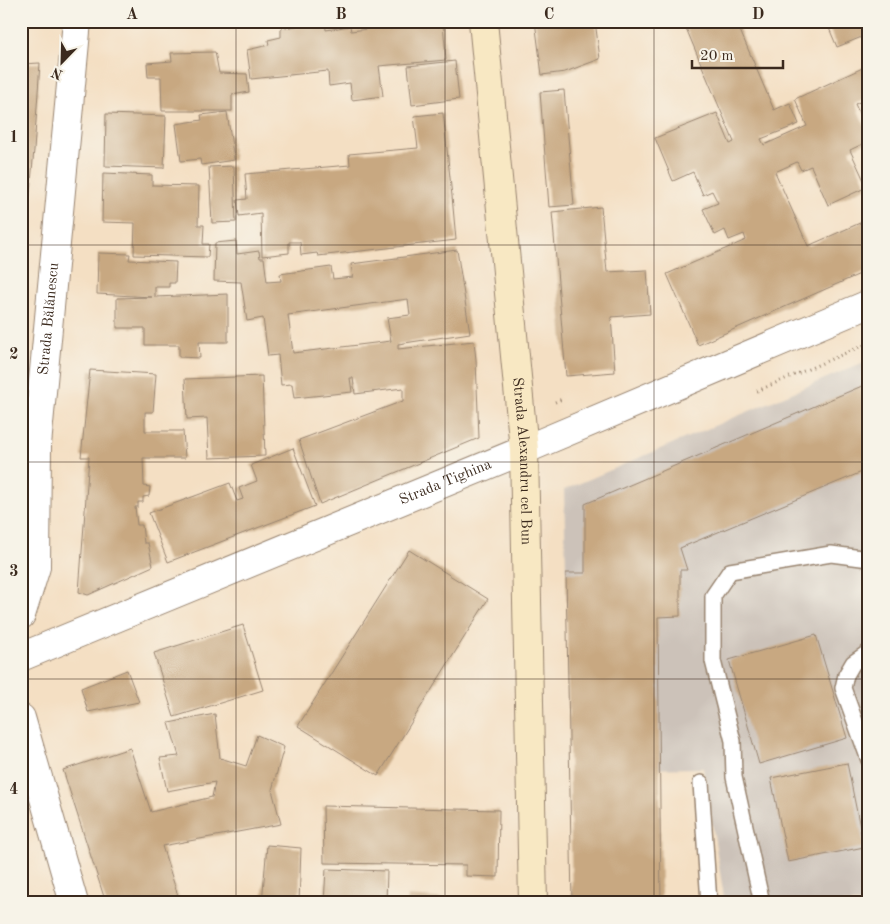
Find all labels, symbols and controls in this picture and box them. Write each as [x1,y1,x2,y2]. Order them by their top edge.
text: A [126,7,138,23]
text: B [335,7,347,23]
text: C [544,7,554,23]
text: D [752,7,764,23]
north arrow [38,38,88,88]
scale bar [692,38,784,70]
text: 20 m [700,49,734,64]
text: N [49,64,65,82]
text: 1 [9,130,19,146]
street label: Strada Bălănescu [36,262,62,376]
text: 2 [9,347,19,363]
street label: Strada Alexandru cel Bun [510,377,533,545]
street label: Strada Tighina [397,456,494,508]
text: 3 [9,564,19,580]
text: 4 [9,782,19,798]

